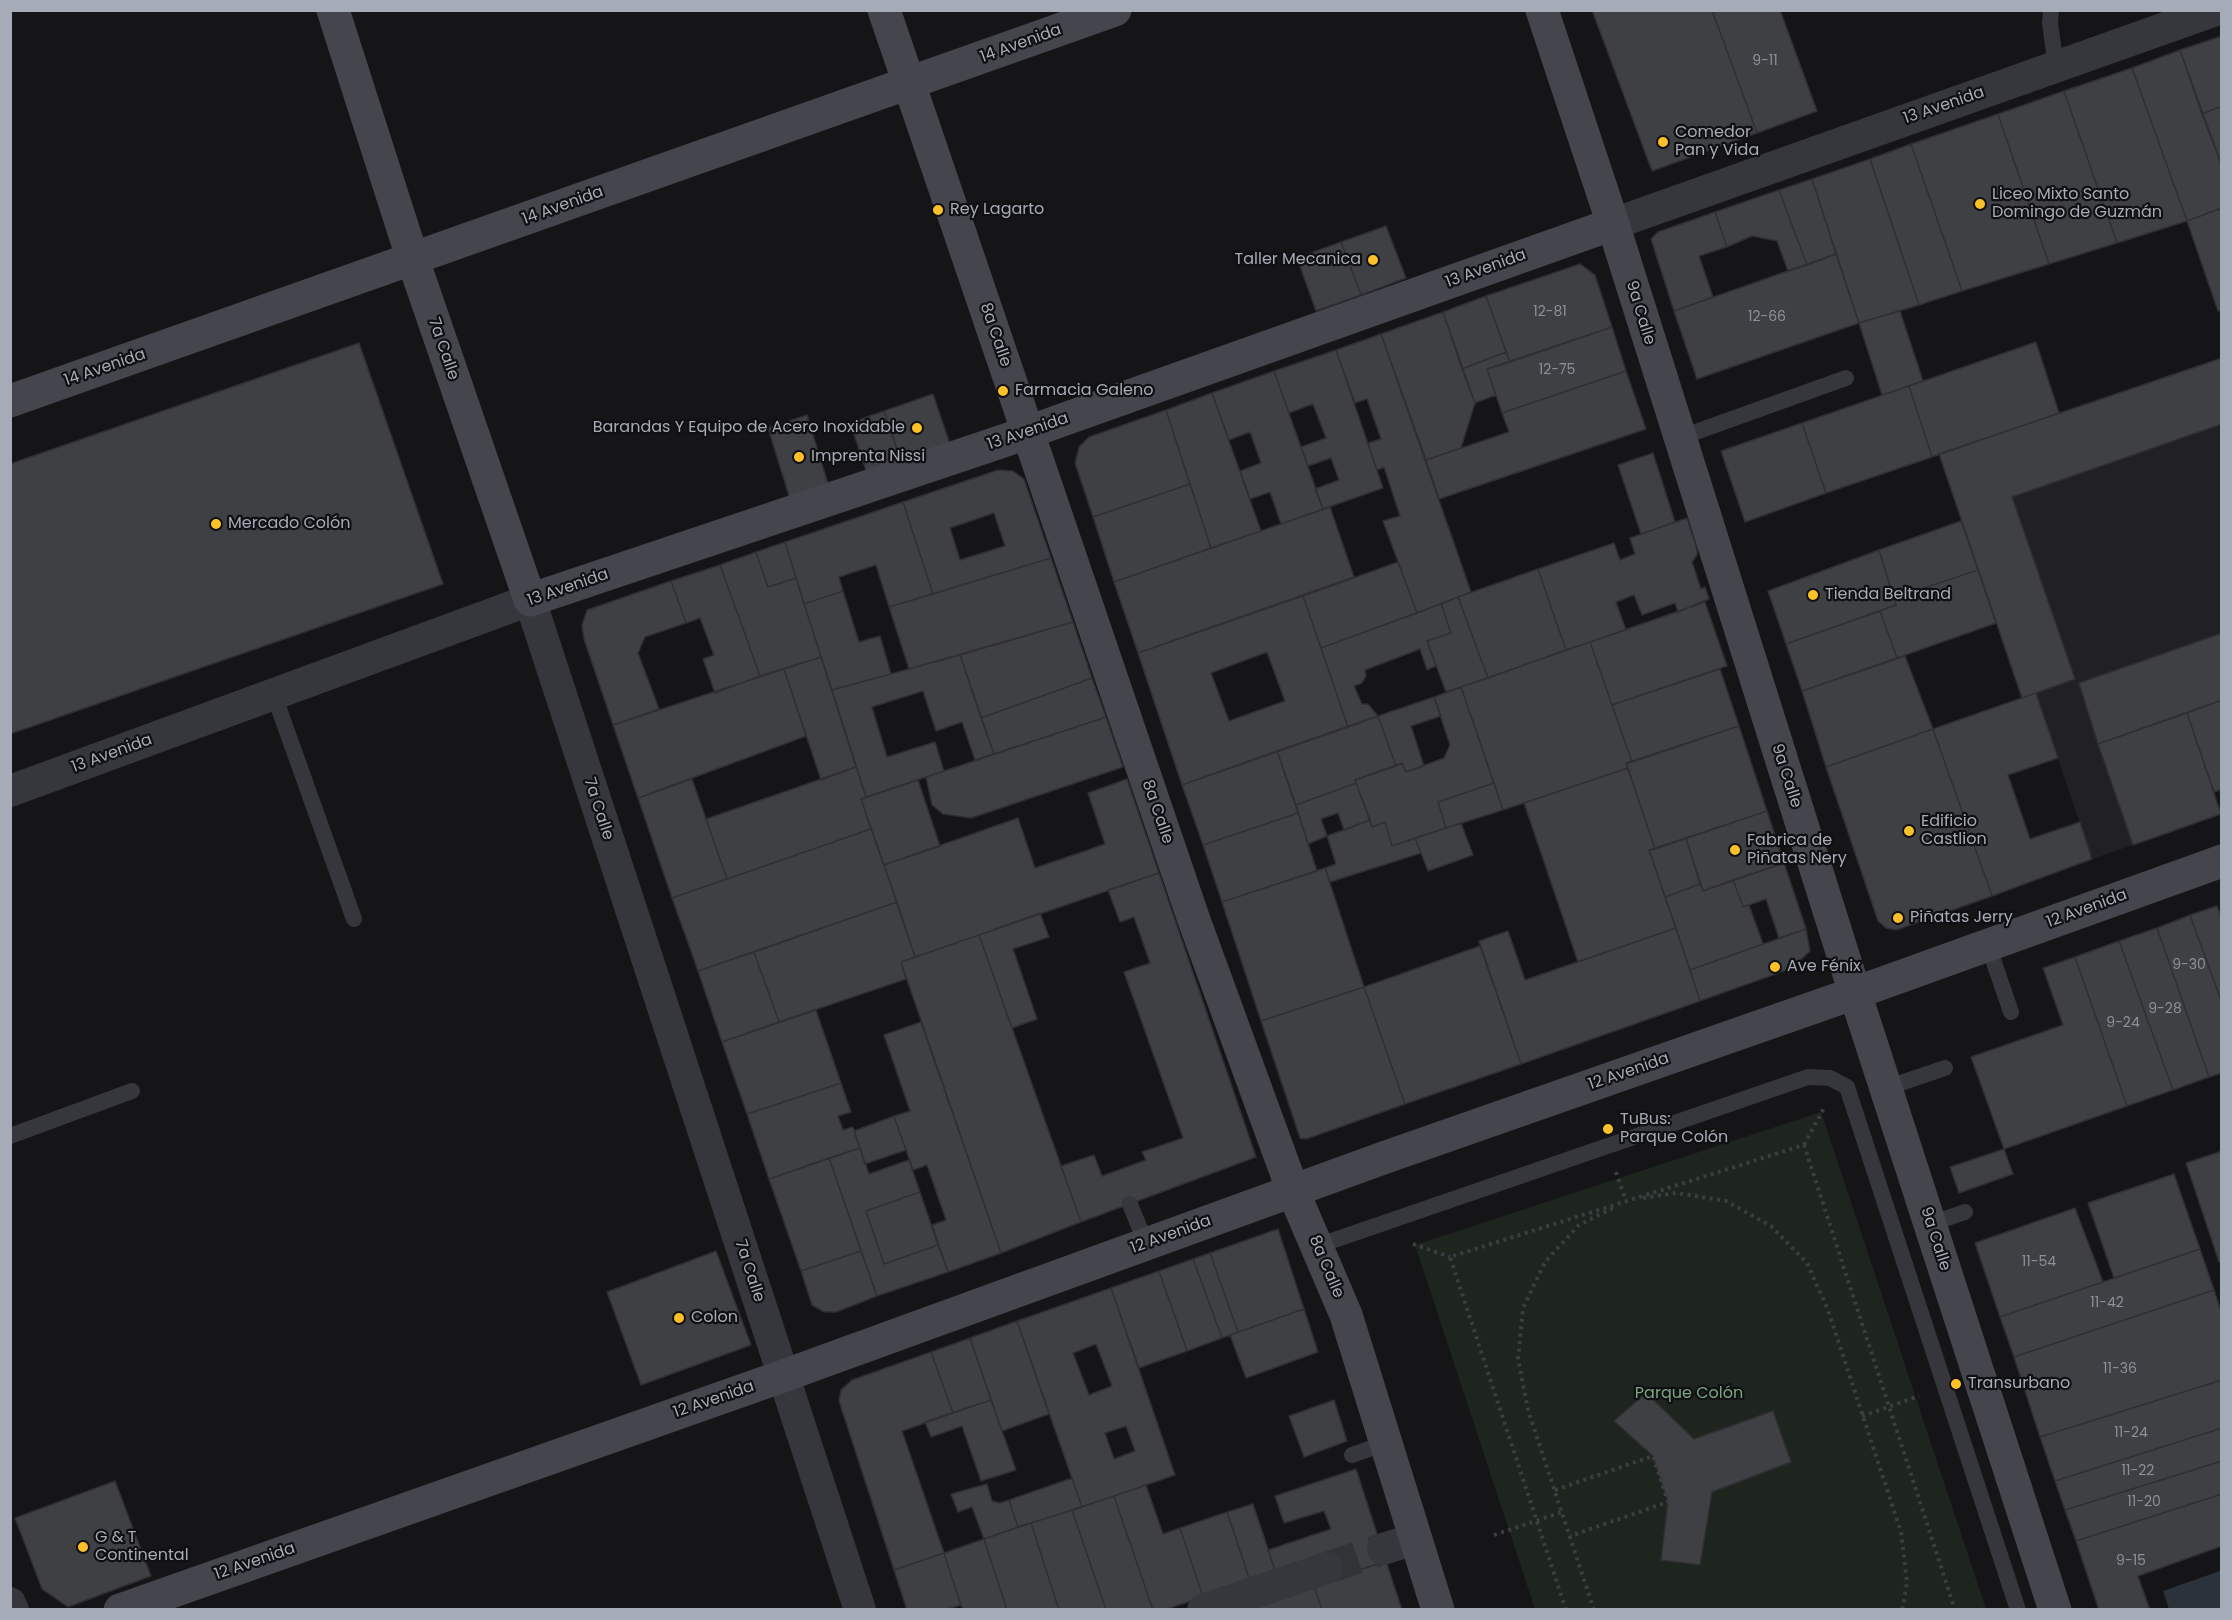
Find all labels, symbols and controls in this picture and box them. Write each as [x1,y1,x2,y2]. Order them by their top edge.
street label: 14 Avenida [978,20,1064,68]
house number: 9-11 [1752,53,1778,69]
street label: 13 Avenida [1901,83,1987,129]
place label: Comedor Pan y Vida [1675,123,1759,161]
marker: Comedor Pan y Vida [1656,135,1670,149]
street label: 14 Avenida [520,182,606,230]
place label: Liceo Mixto Santo Domingo de Guzmán [1992,185,2162,223]
marker: Liceo Mixto Santo Domingo de Guzmán [1973,197,1987,211]
place label: Rey Lagarto [950,200,1044,220]
marker: Rey Lagarto [931,203,945,217]
street label: 13 Avenida [1443,246,1529,292]
place label: Taller Mecanica [1235,250,1361,270]
marker: Taller Mecanica [1366,253,1380,267]
street label: 9a Calle [1621,279,1659,347]
street label: 8a Calle [975,301,1015,369]
house number: 12-81 [1533,304,1567,320]
house number: 12-66 [1748,309,1786,325]
street label: 7a Calle [423,315,463,383]
street label: 14 Avenida [62,345,148,391]
house number: 12-75 [1539,362,1575,378]
place label: Farmacia Galeno [1015,381,1153,401]
marker: Farmacia Galeno [996,384,1010,398]
street label: 13 Avenida [985,409,1071,455]
place label: Barandas Y Equipo de Acero Inoxidable [593,418,905,438]
marker: Barandas Y Equipo de Acero Inoxidable [910,421,924,435]
place label: Imprenta Nissi [811,447,925,467]
marker: Imprenta Nissi [792,450,806,464]
place label: Mercado Colón [228,514,351,534]
marker: Mercado Colón [209,517,223,531]
street label: 13 Avenida [525,565,611,611]
place label: Tienda Beltrand [1825,585,1951,605]
marker: Tienda Beltrand [1806,588,1820,602]
street label: 13 Avenida [69,731,155,777]
street label: 9a Calle [1767,742,1805,810]
street label: 7a Calle [579,775,617,843]
street label: 8a Calle [1137,778,1177,846]
place label: Edificio Castlion [1921,812,1987,850]
marker: Edificio Castlion [1902,824,1916,838]
place label: Fabrica de Piñatas Nery [1747,831,1847,869]
marker: Fabrica de Piñatas Nery [1728,843,1742,857]
street label: 12 Avenida [2044,886,2130,932]
place label: Piñatas Jerry [1910,908,2013,928]
marker: Piñatas Jerry [1891,911,1905,925]
place label: Ave Fénix [1787,957,1861,977]
house number: 9-30 [2172,957,2206,973]
marker: Ave Fénix [1768,960,1782,974]
house number: 9-28 [2148,1001,2182,1017]
house number: 9-24 [2106,1015,2140,1031]
street label: 12 Avenida [1586,1049,1672,1095]
place label: TuBus: Parque Colón [1620,1110,1728,1148]
marker: TuBus: Parque Colón [1601,1122,1615,1136]
street label: 9a Calle [1916,1205,1954,1273]
street label: 12 Avenida [1128,1212,1214,1258]
street label: 8a Calle [1304,1233,1348,1301]
street label: 7a Calle [730,1237,768,1305]
house number: 11-54 [2022,1254,2056,1270]
house number: 11-42 [2090,1295,2124,1311]
place label: Colon [691,1308,738,1328]
marker: Colon [672,1311,686,1325]
house number: 11-36 [2103,1361,2137,1377]
place label: Transurbano [1968,1374,2070,1394]
street label: 12 Avenida [671,1377,757,1423]
marker: Transurbano [1949,1377,1963,1391]
park label: Parque Colón [1635,1384,1743,1404]
house number: 11-24 [2114,1425,2148,1441]
house number: 11-22 [2122,1463,2154,1479]
house number: 11-20 [2127,1494,2161,1510]
place label: G & T Continental [95,1528,189,1566]
street label: 12 Avenida [212,1539,298,1585]
marker: G & T Continental [76,1540,90,1554]
house number: 9-15 [2116,1553,2146,1569]

